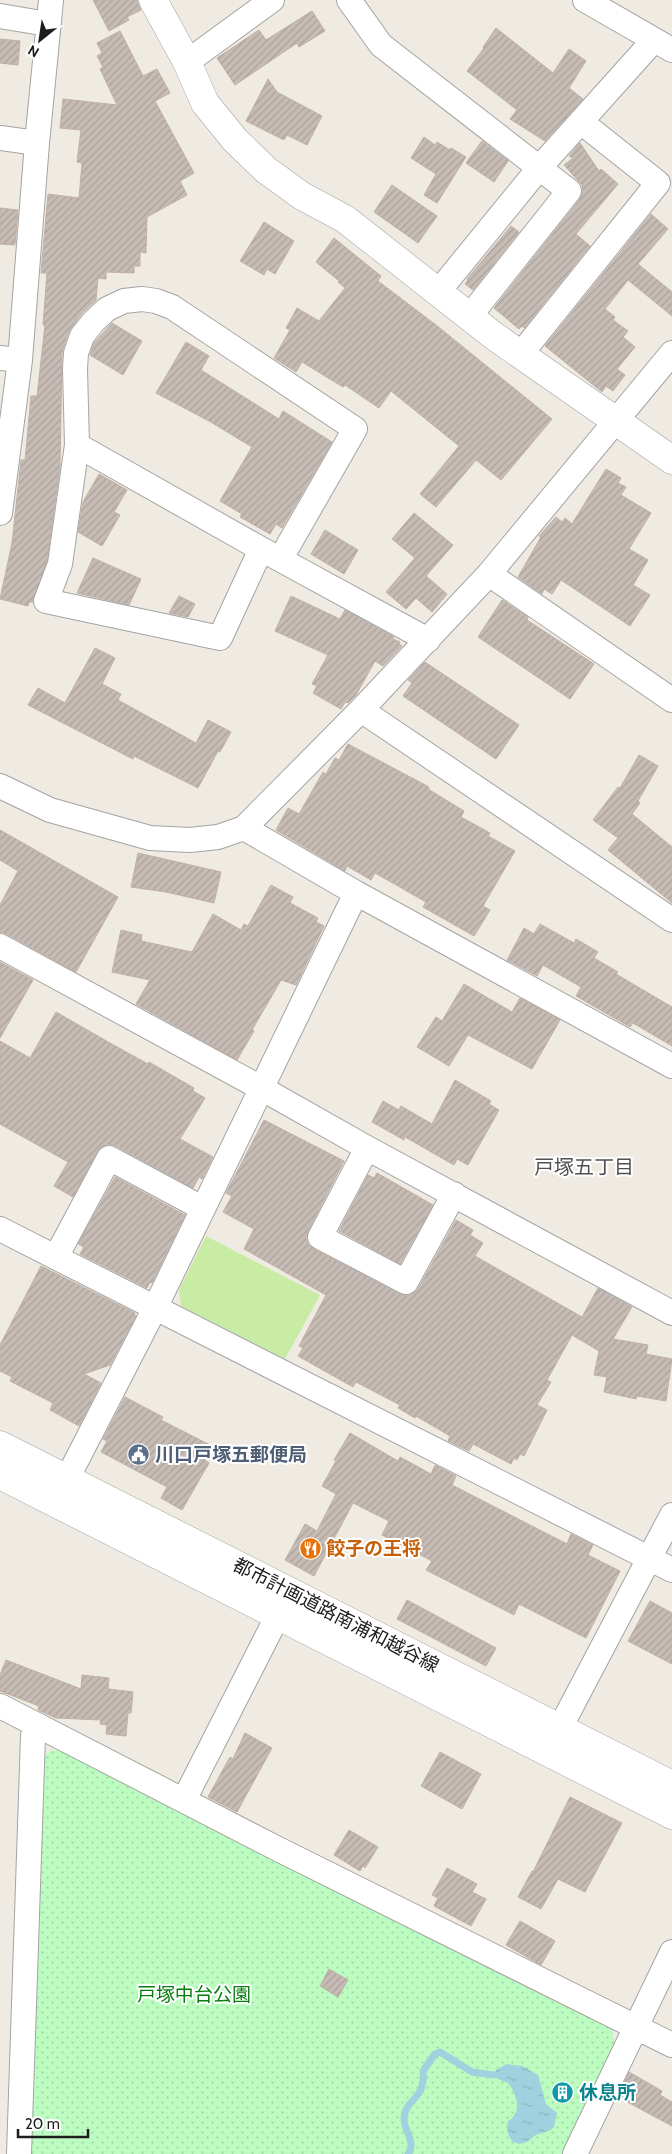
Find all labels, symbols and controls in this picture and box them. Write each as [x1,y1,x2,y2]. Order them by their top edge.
north arrow [15,15,65,65]
text: N [25,41,42,62]
district label: 戸塚五丁目 [534,1155,634,1179]
public building icon: 川口戸塚五郵便局 [127,1442,151,1466]
place label: 川口戸塚五郵便局 [155,1443,307,1466]
restaurant icon: 餃子の王将 [298,1536,322,1560]
place label: 餃子の王将 [326,1537,421,1560]
street label: 都市計画道路南浦和越谷線 [229,1553,443,1677]
park label: 戸塚中台公園 [137,1983,251,2006]
building icon: 休息所 [551,2080,575,2104]
place label: 休息所 [579,2081,636,2104]
scale bar [18,2106,88,2138]
text: 20 m [25,2115,60,2133]

